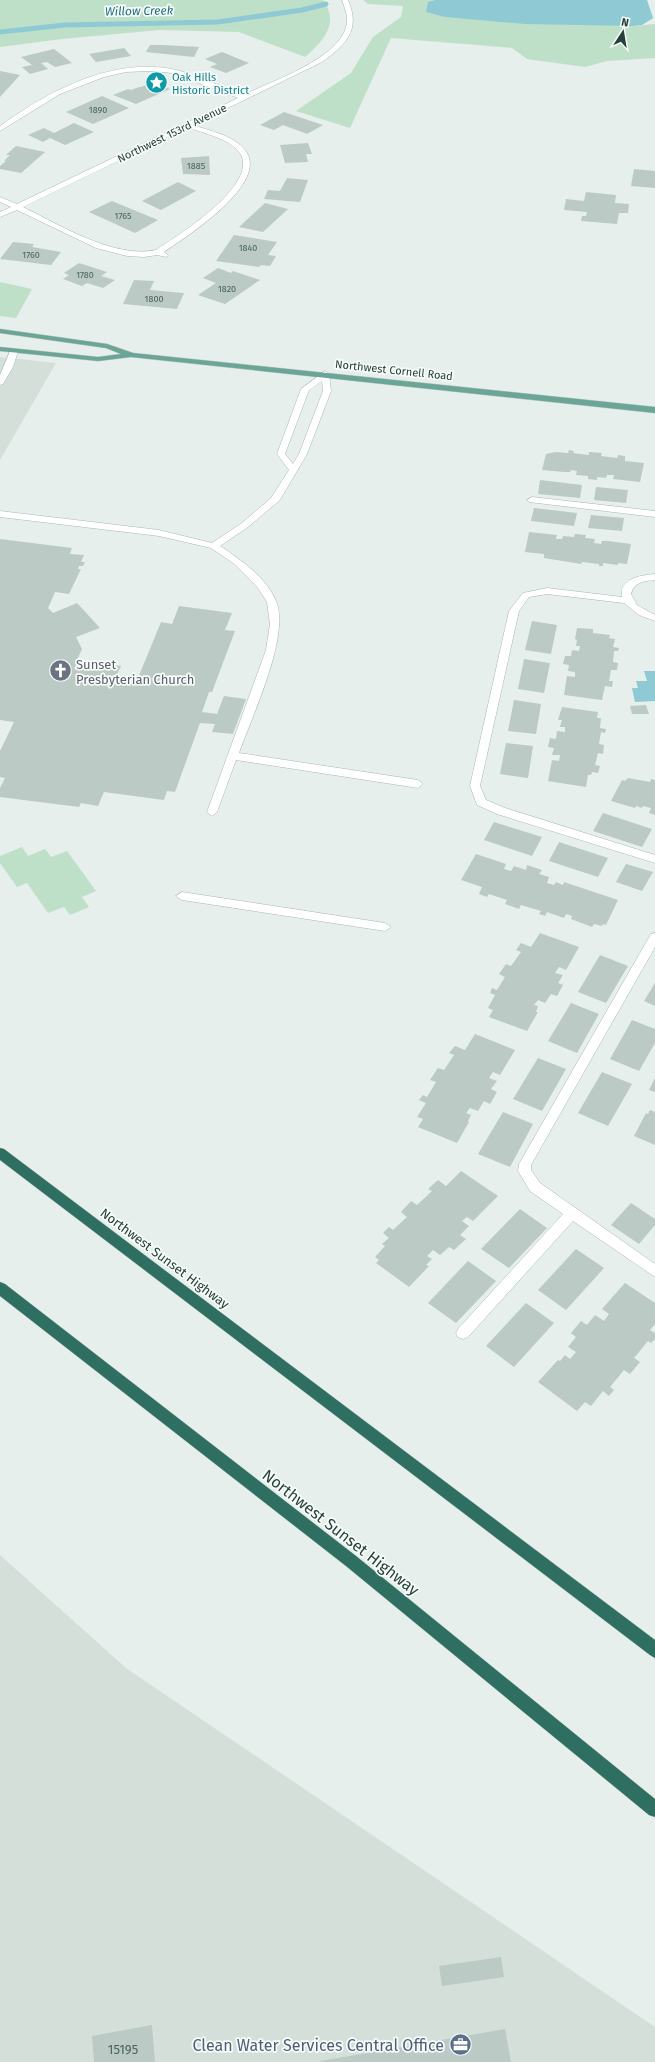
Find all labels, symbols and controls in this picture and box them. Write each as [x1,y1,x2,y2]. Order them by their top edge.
water label: Willow Creek [105,3,174,19]
north arrow [603,12,643,52]
text: N [620,16,630,30]
place icon: Oak Hills Historic District [143,70,169,96]
place label: Oak Hills Historic District [172,71,249,97]
street label: Northwest 153rd Avenue [115,101,229,166]
house number: 1890 [89,105,107,115]
house number: 1885 [187,161,206,171]
house number: 1765 [115,211,132,221]
house number: 1840 [239,243,257,253]
house number: 1760 [22,250,40,260]
house number: 1780 [76,270,94,280]
house number: 1820 [218,284,236,294]
house number: 1800 [145,294,163,304]
street label: Northwest Cornell Road [334,358,453,383]
place label: Sunset Presbyterian Church [76,657,194,687]
church icon: Sunset Presbyterian Church [47,658,73,684]
street label: Northwest Sunset Highway [97,1205,233,1312]
street label: Northwest Sunset Highway [259,1465,423,1600]
office icon: Clean Water Services Central Office [447,2032,473,2058]
place label: Clean Water Services Central Office [193,2036,444,2055]
house number: 15195 [108,2042,138,2057]

